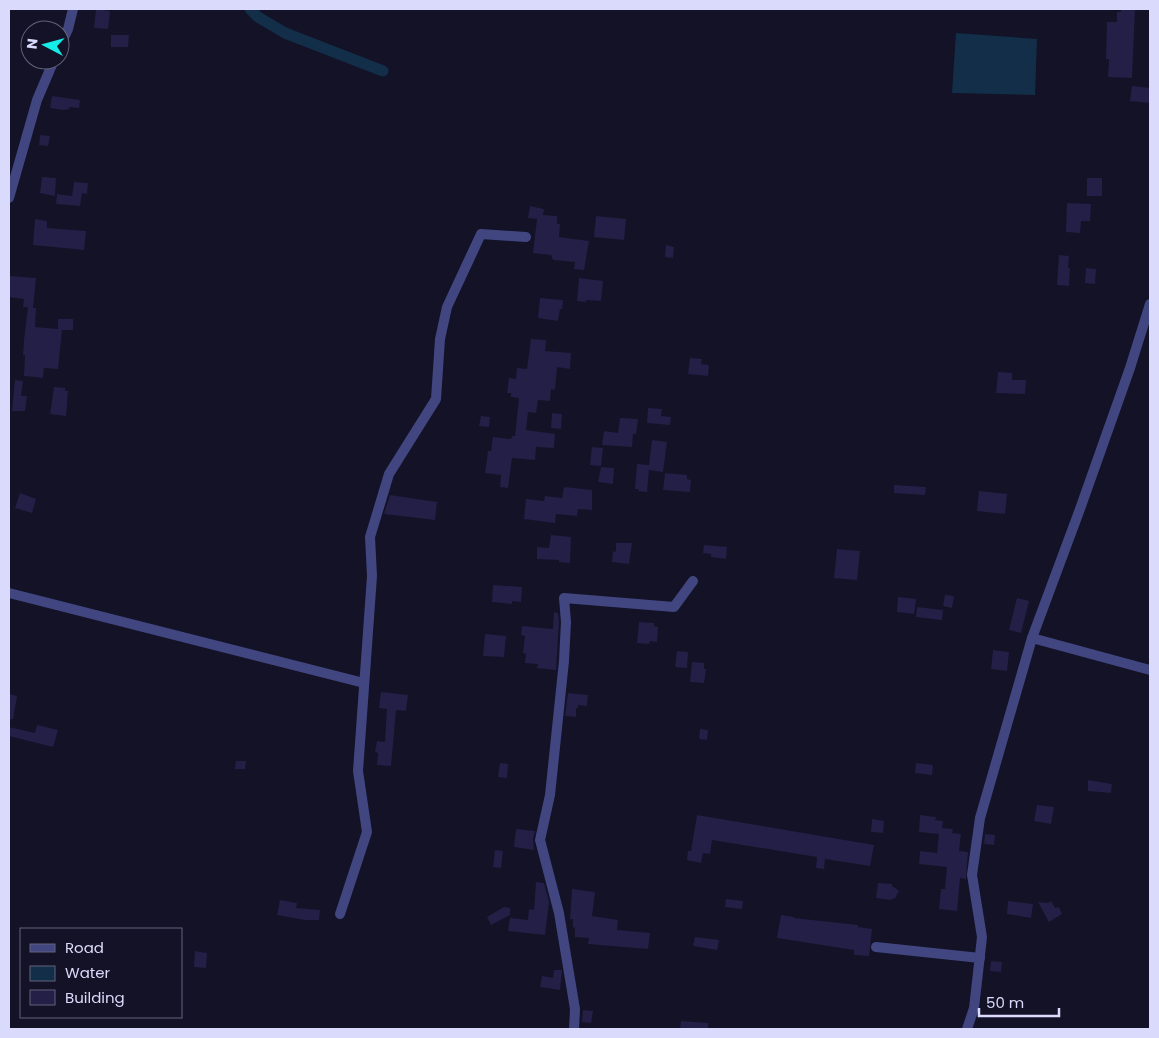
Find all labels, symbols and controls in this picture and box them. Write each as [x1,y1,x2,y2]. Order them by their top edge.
north arrow [20,20,70,70]
text: N [22,37,43,50]
legend [20,928,182,1018]
text: Road [65,937,104,958]
text: Water [65,962,111,983]
scale bar [979,986,1059,1018]
text: Building [65,987,125,1008]
text: 50 m [986,992,1024,1013]

